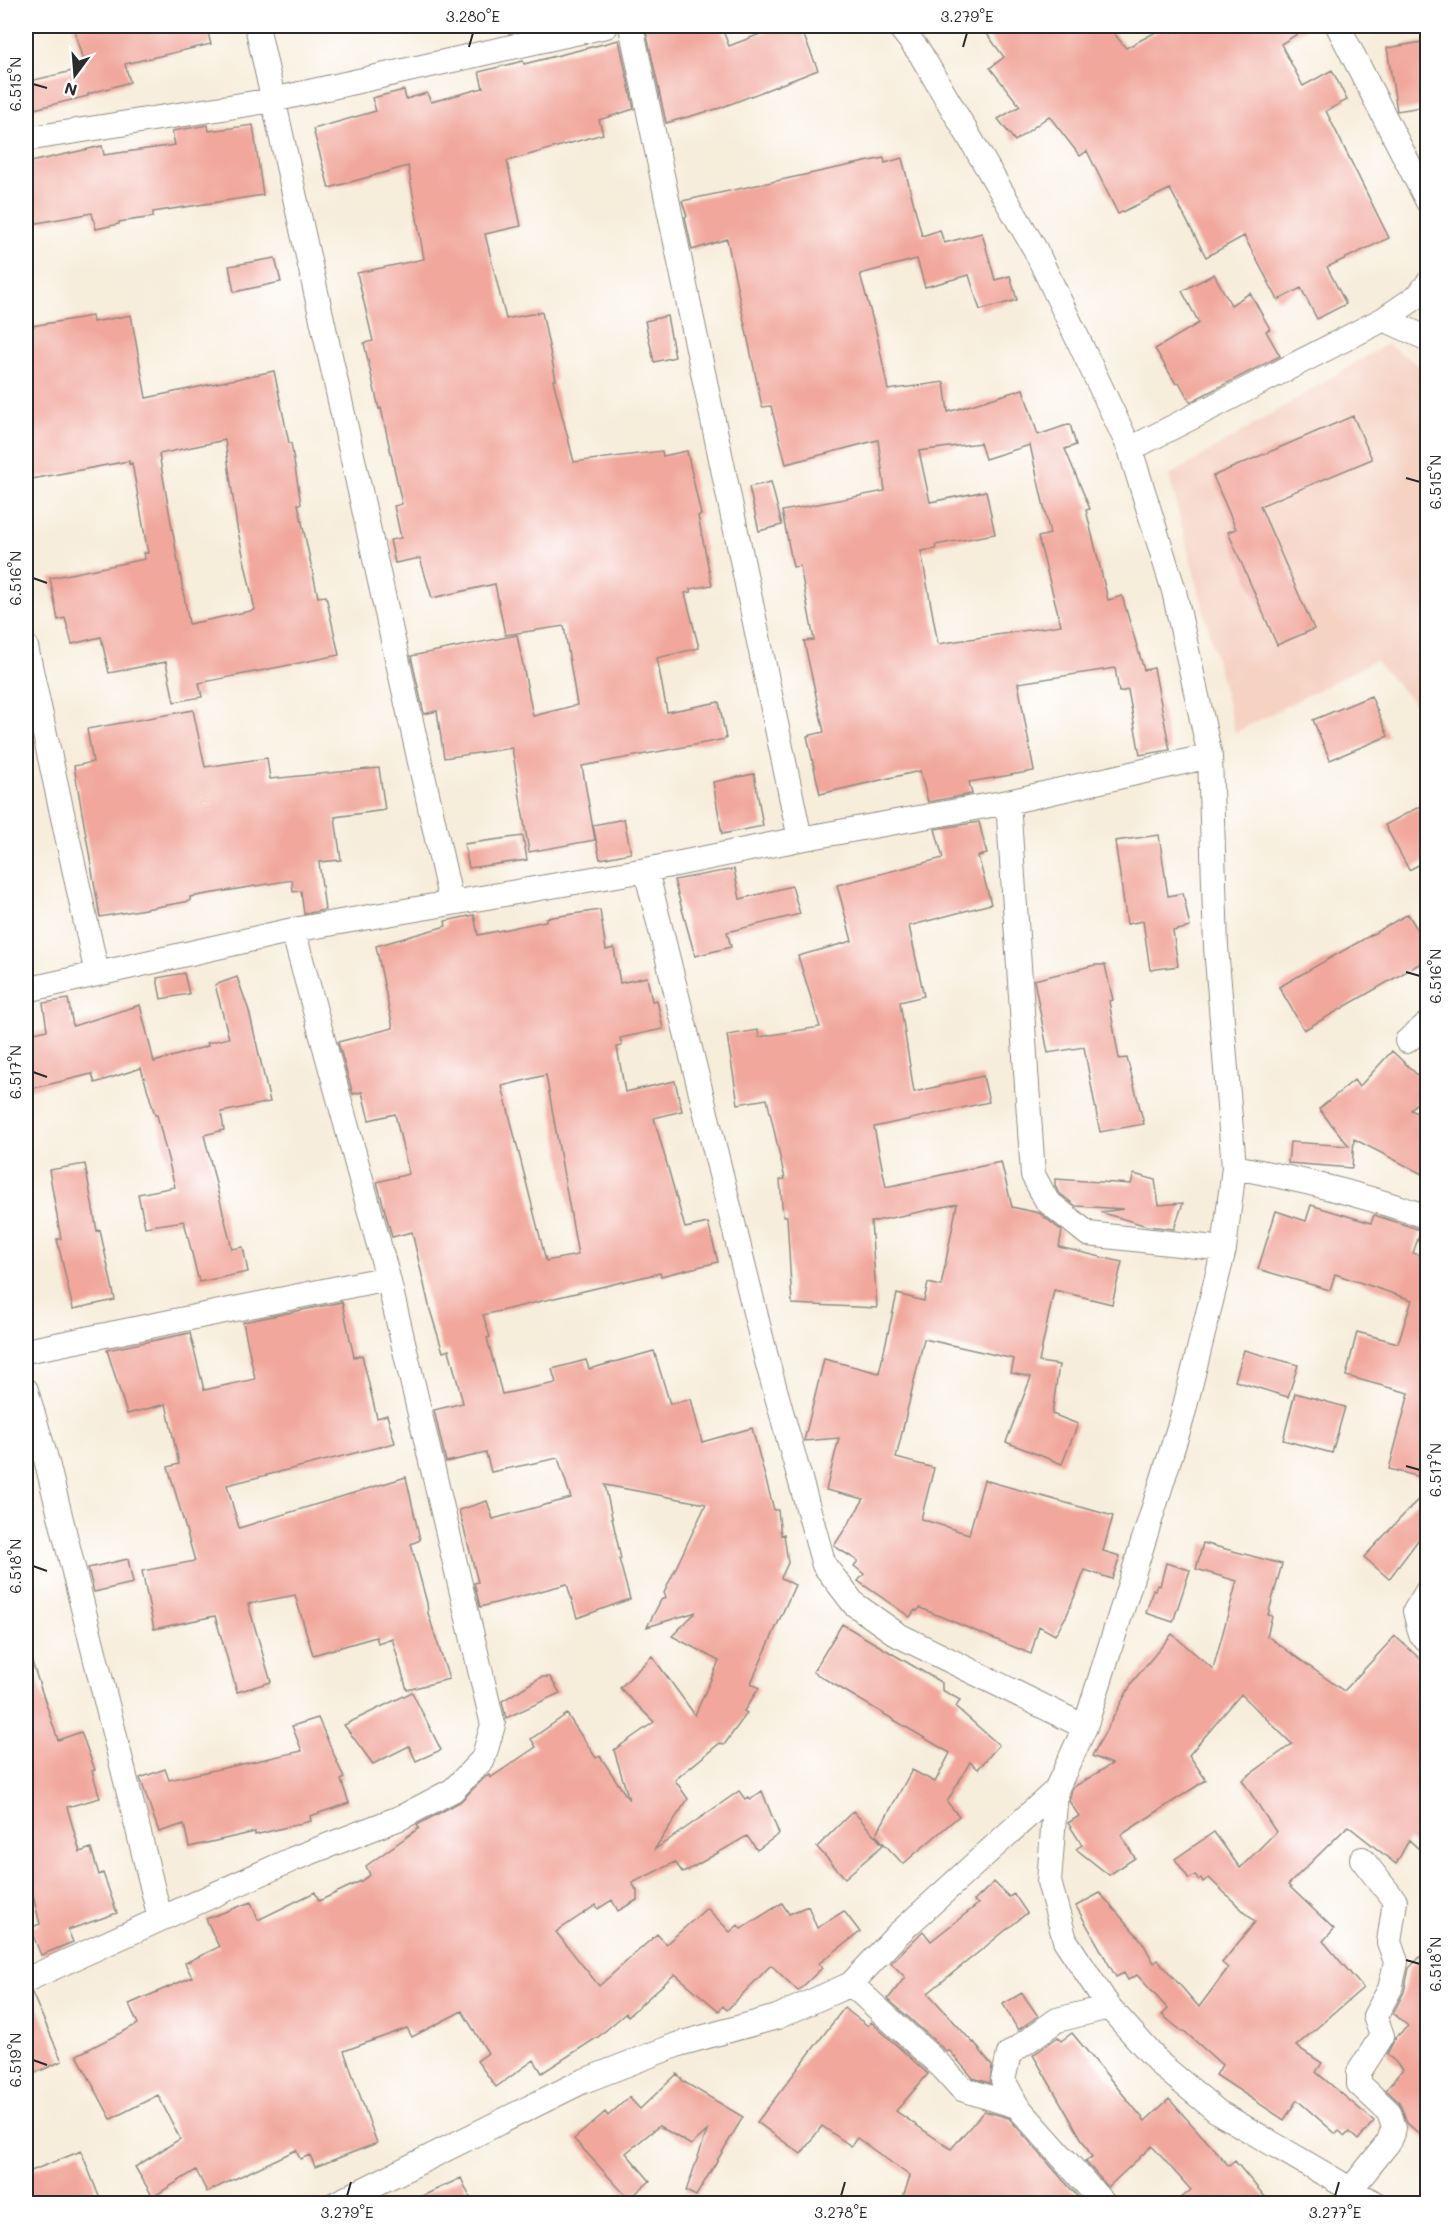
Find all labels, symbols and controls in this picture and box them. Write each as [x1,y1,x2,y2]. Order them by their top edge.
text: 3.280°E [446,6,501,26]
text: 3.279°E [940,6,994,26]
north arrow [45,45,105,105]
text: 6.515°N [5,57,25,111]
text: N [62,78,79,102]
text: 6.515°N [1425,455,1445,509]
text: 6.516°N [5,551,25,605]
text: 6.516°N [1425,949,1445,1003]
text: 6.517°N [5,1045,25,1099]
text: 6.517°N [1425,1443,1445,1497]
text: 6.518°N [5,1539,25,1593]
text: 6.518°N [1425,1937,1445,1991]
text: 6.519°N [5,2033,25,2087]
text: 3.279°E [320,2202,374,2222]
text: 3.278°E [814,2202,868,2222]
text: 3.277°E [1309,2202,1362,2222]

